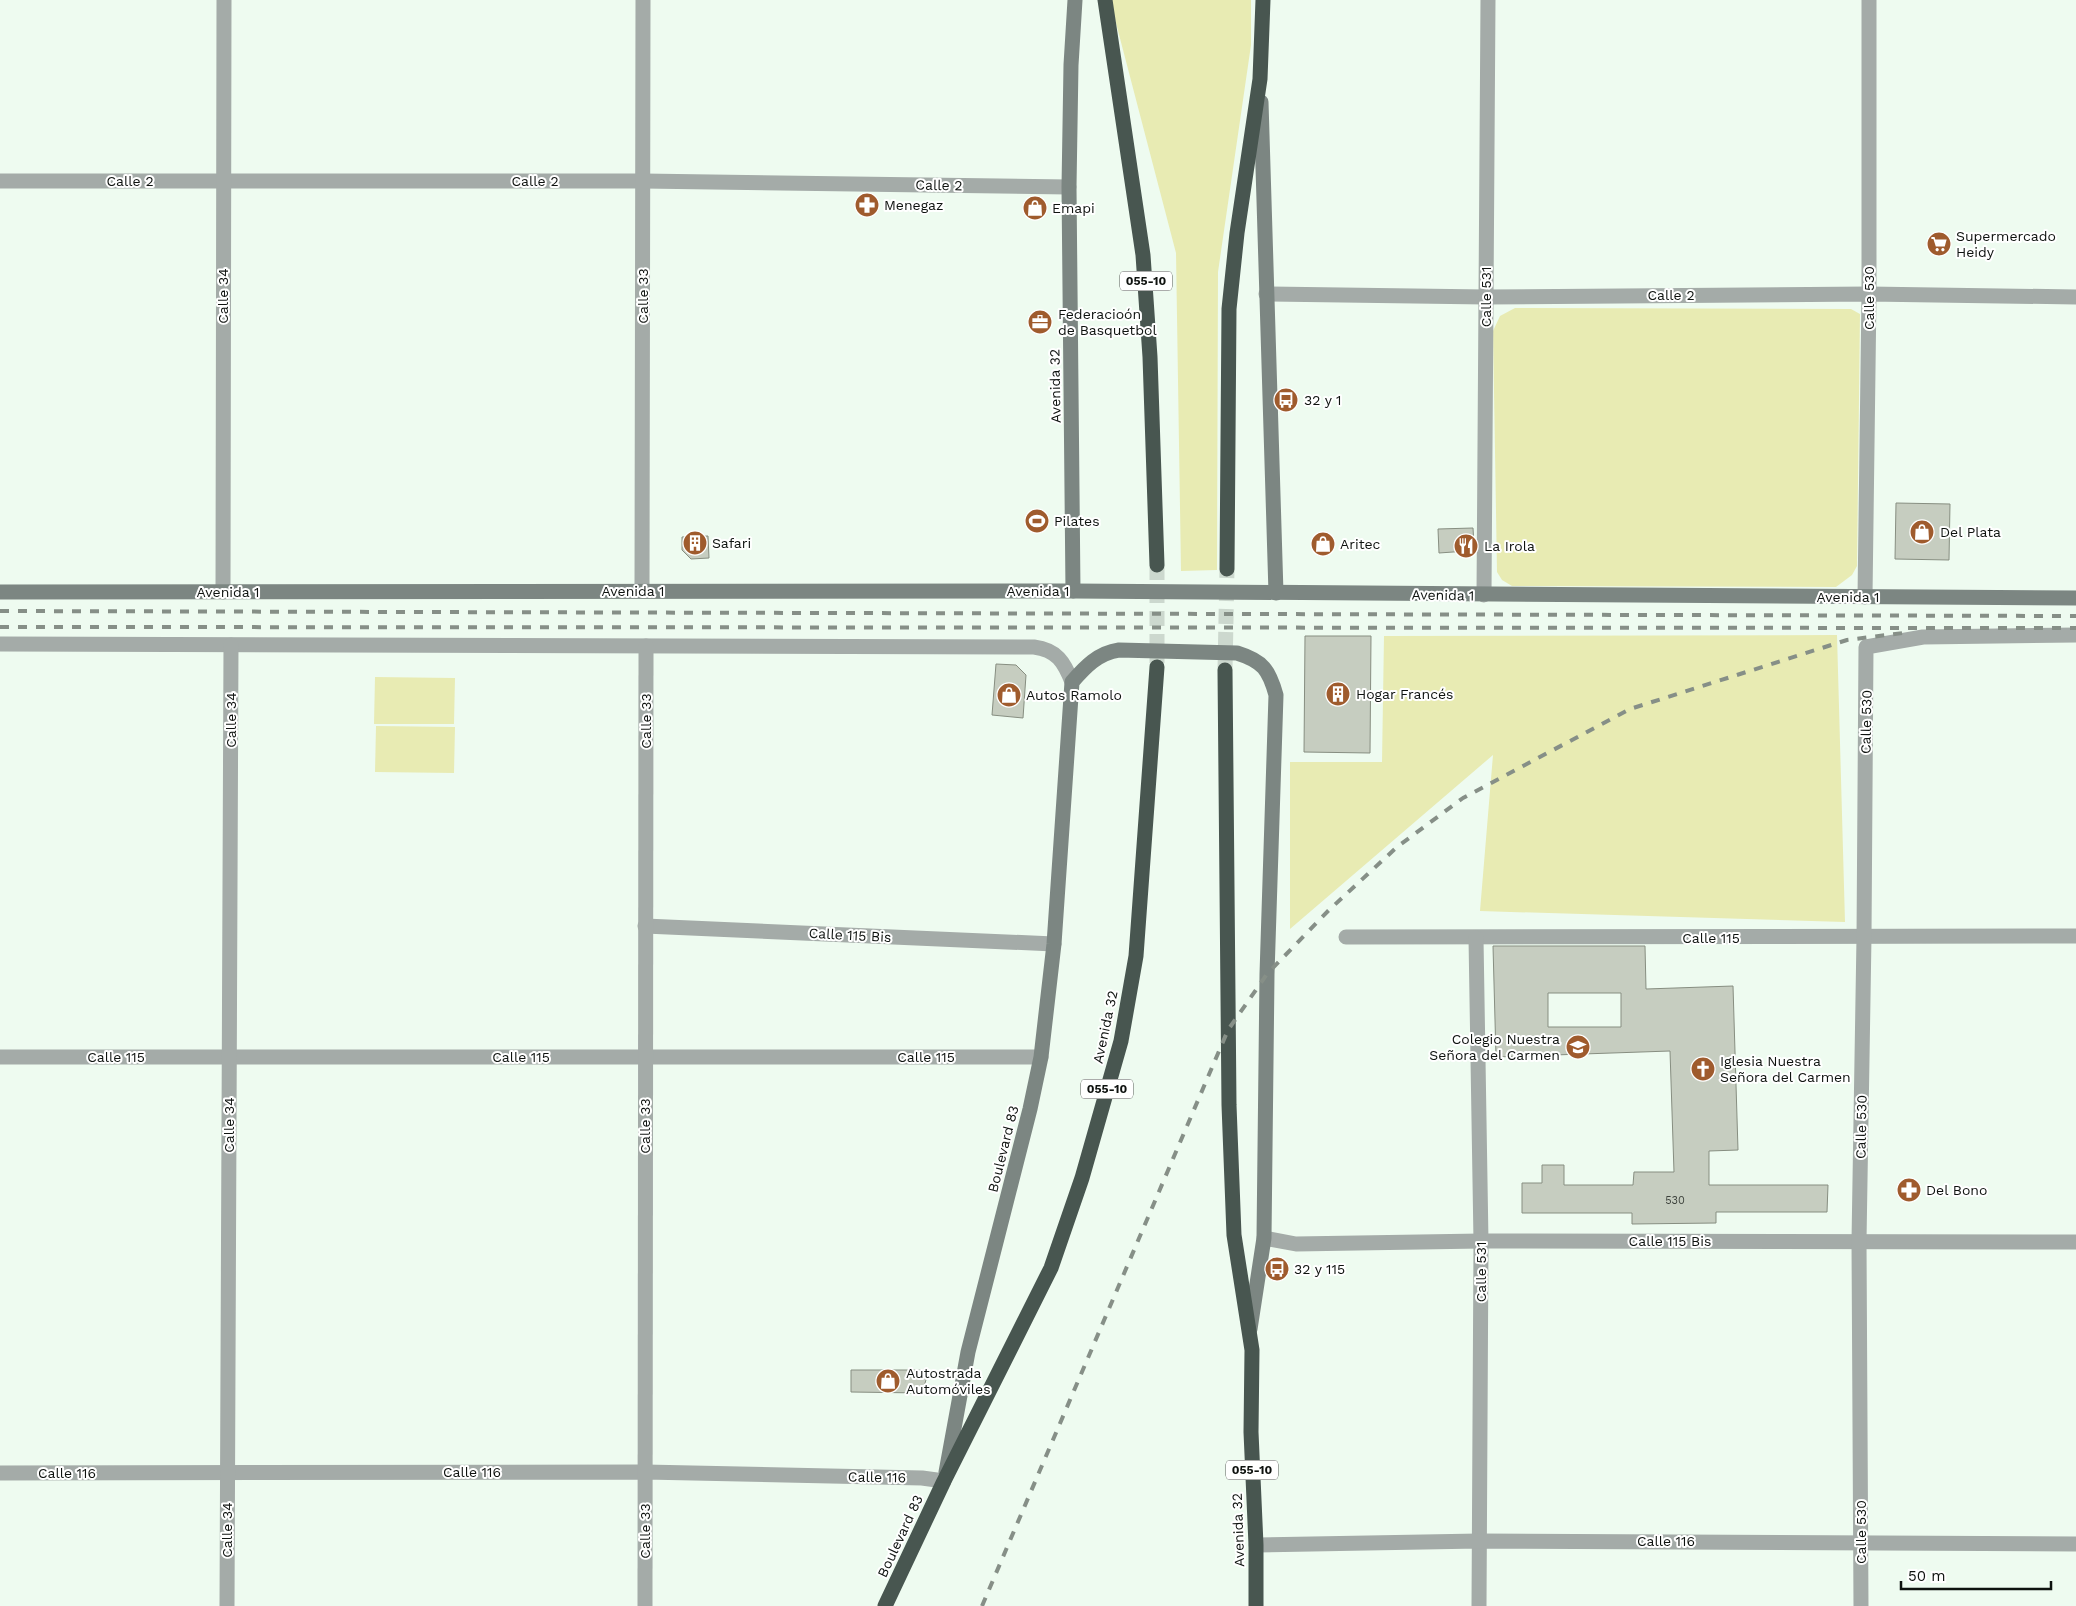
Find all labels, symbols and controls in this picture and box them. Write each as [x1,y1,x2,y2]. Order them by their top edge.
street label: Calle 2 [106,173,154,189]
street label: Calle 2 [511,173,559,189]
street label: Calle 2 [915,177,963,193]
pharmacy icon: Menegaz [854,192,880,218]
shop icon: Emapi [1022,195,1048,221]
place label: Menegaz [884,197,944,213]
place label: Emapi [1052,200,1095,216]
place label: Supermercado Heidy [1956,228,2056,260]
supermarket icon: Supermercado Heidy [1926,231,1952,257]
street label: Calle 530 [1861,266,1877,330]
street label: Calle 531 [1478,267,1494,327]
street label: Calle 34 [215,268,231,324]
street label: Calle 33 [635,268,651,324]
road number: 055-10 [1120,272,1172,290]
street label: Calle 2 [1647,287,1695,303]
place label: Federacioón de Basquetbol [1058,306,1157,338]
office icon: Federacioón de Basquetbol [1027,309,1053,335]
street label: Avenida 32 [1046,349,1064,423]
bus stop icon: 32 y 1 [1273,387,1299,413]
place label: 32 y 1 [1304,392,1342,408]
sports icon: Pilates [1024,508,1050,534]
place label: Pilates [1054,513,1100,529]
shop icon: Del Plata [1909,519,1935,545]
place label: Del Plata [1940,524,2001,540]
building icon: Safari [682,530,708,556]
shop icon: Aritec [1310,531,1336,557]
restaurant icon: La Irola [1453,533,1479,559]
place label: Safari [712,535,751,551]
place label: Aritec [1340,536,1381,552]
place label: La Irola [1484,538,1535,554]
street label: Avenida 1 [602,583,664,599]
street label: Avenida 1 [1007,583,1069,599]
street label: Avenida 1 [197,584,259,600]
street label: Avenida 1 [1411,586,1475,604]
street label: Avenida 1 [1817,589,1879,605]
building icon: Hogar Francés [1325,681,1351,707]
shop icon: Autos Ramolo [996,682,1022,708]
place label: Hogar Francés [1356,686,1453,702]
place label: Autos Ramolo [1026,687,1122,703]
street label: Calle 530 [1857,690,1875,754]
street label: Calle 34 [223,692,239,748]
street label: Calle 33 [638,693,654,749]
street label: Calle 115 Bis [808,925,892,945]
street label: Calle 115 [1682,930,1740,946]
street label: Avenida 32 [1089,989,1121,1065]
place label: Colegio Nuestra Señora del Carmen [1429,1031,1560,1063]
school or university icon: Colegio Nuestra Señora del Carmen [1565,1034,1591,1060]
street label: Calle 115 [87,1049,145,1065]
street label: Calle 115 [492,1049,550,1065]
street label: Calle 115 [897,1049,955,1065]
place label: Iglesia Nuestra Señora del Carmen [1720,1053,1851,1085]
church icon: Iglesia Nuestra Señora del Carmen [1690,1056,1716,1082]
road number: 055-10 [1081,1080,1133,1098]
street label: Calle 530 [1852,1095,1870,1159]
street label: Calle 34 [221,1097,237,1153]
street label: Calle 33 [637,1098,653,1154]
street label: Boulevard 83 [984,1104,1022,1194]
pharmacy icon: Del Bono [1896,1177,1922,1203]
place label: Del Bono [1926,1182,1987,1198]
house number: 530 [1665,1194,1685,1207]
street label: Calle 115 Bis [1629,1233,1711,1249]
street label: Calle 531 [1473,1242,1489,1302]
bus stop icon: 32 y 115 [1264,1256,1290,1282]
place label: 32 y 115 [1294,1261,1345,1277]
place label: Autostrada Automóviles [906,1365,991,1397]
shop icon: Autostrada Automóviles [875,1368,901,1394]
road number: 055-10 [1226,1460,1278,1480]
street label: Calle 116 [443,1464,501,1480]
street label: Calle 116 [38,1465,96,1481]
street label: Calle 116 [848,1468,906,1486]
street label: Boulevard 83 [874,1492,926,1580]
street label: Avenida 32 [1229,1493,1247,1567]
street label: Calle 530 [1853,1500,1869,1564]
street label: Calle 34 [219,1502,235,1558]
street label: Calle 33 [637,1503,653,1559]
street label: Calle 116 [1637,1533,1695,1549]
scale bar [1901,1558,2051,1590]
text: 50 m [1908,1567,1945,1585]

